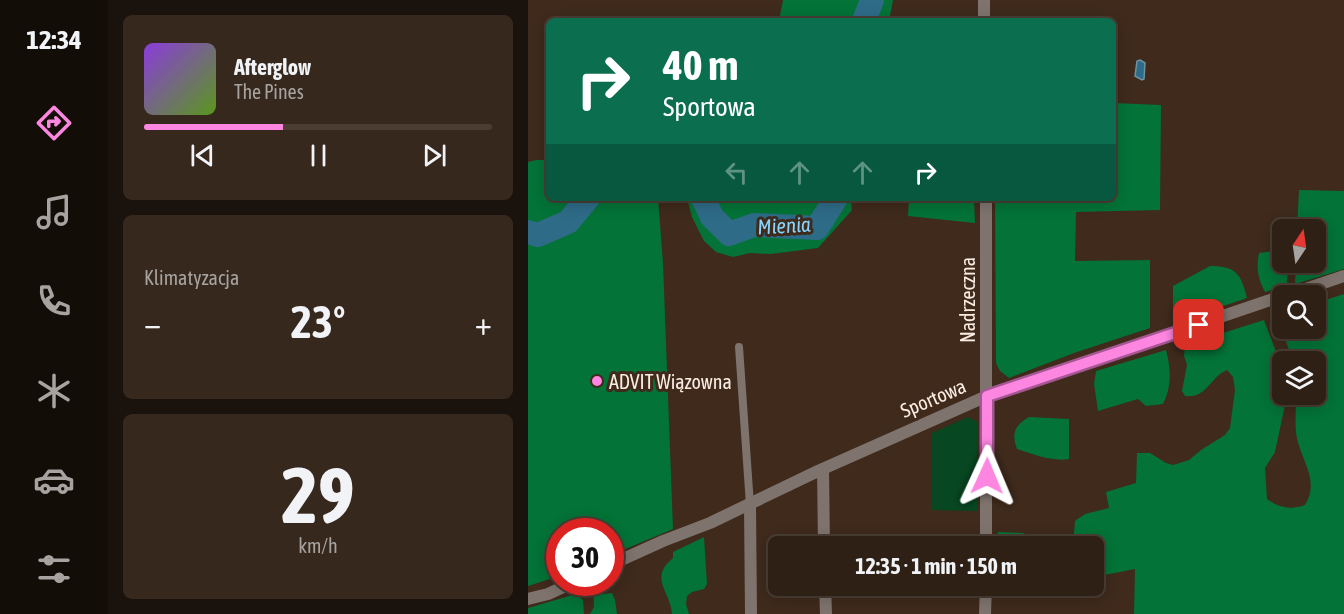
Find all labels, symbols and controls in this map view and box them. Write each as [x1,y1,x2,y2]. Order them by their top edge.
text: 12:34 [26,24,82,55]
text: 40 m [663,41,738,89]
icon: right [564,42,642,120]
text: Afterglow [234,54,311,80]
text: The Pines [234,80,304,103]
text: Sportowa [663,91,756,122]
icon: directions [33,102,75,144]
icon: previous [186,139,219,172]
icon: pause [302,139,335,172]
icon: next [418,139,451,172]
icon: left [720,156,753,189]
icon: ahead [783,156,816,189]
icon: ahead [846,156,879,189]
icon: right [909,156,942,189]
icon: music [33,191,75,233]
water label: Mienia [757,212,811,238]
north arrow [1272,219,1326,273]
map controls [1272,219,1326,405]
street label: Nadrzeczna [956,257,979,343]
text: Klimatyzacja [144,266,239,289]
icon: phone [33,280,75,322]
button: search [1272,285,1326,339]
text: 23° [291,296,345,348]
pin [1173,299,1224,350]
text: − [144,304,161,342]
text: + [475,304,492,342]
icon: arrive [1182,308,1215,341]
button: layers [1272,351,1326,405]
icon: climate [33,370,75,412]
place label: ADVIT Wiązowna [609,370,732,393]
marker: ADVIT Wiązowna [590,374,604,388]
street label: Sportowa [897,374,969,422]
position arrow [955,444,1019,508]
text: 29 [281,450,355,540]
icon: car [33,459,75,501]
speed limit sign: 30 [546,518,624,596]
text: km/h [298,534,338,557]
icon: filters [33,548,75,590]
text: 12:35 · 1 min · 150 m [855,553,1017,579]

